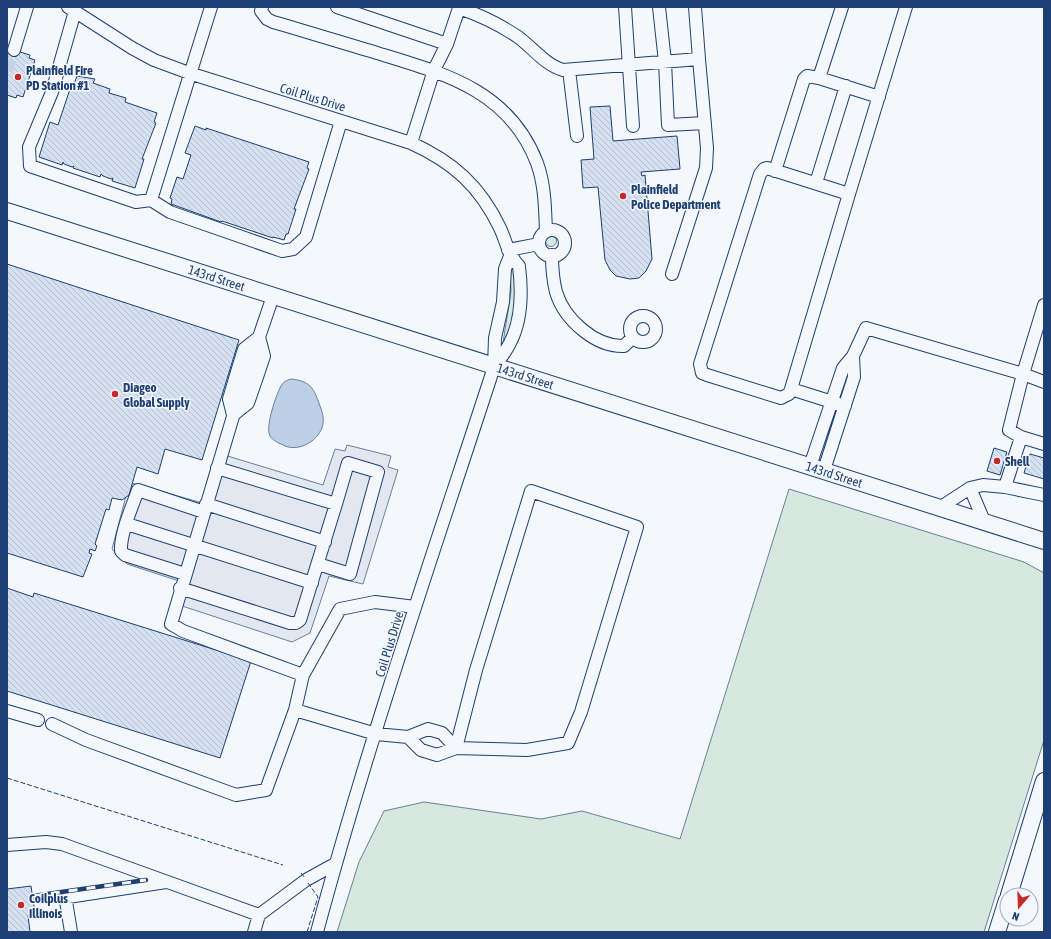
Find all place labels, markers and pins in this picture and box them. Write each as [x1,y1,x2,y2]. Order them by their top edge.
place label: Plainfield Fire PD Station #1 [26,63,93,93]
marker: Plainfield Fire PD Station #1 [13,72,23,82]
place label: Plainfield Police Department [631,182,721,212]
marker: Plainfield Police Department [618,191,628,201]
place label: Diageo Global Supply [123,380,190,410]
marker: Diageo Global Supply [110,389,120,399]
place label: Shell [1005,454,1030,469]
marker: Shell [992,456,1002,466]
place label: Coilplus Illinois [29,891,68,921]
marker: Coilplus Illinois [16,900,26,910]

